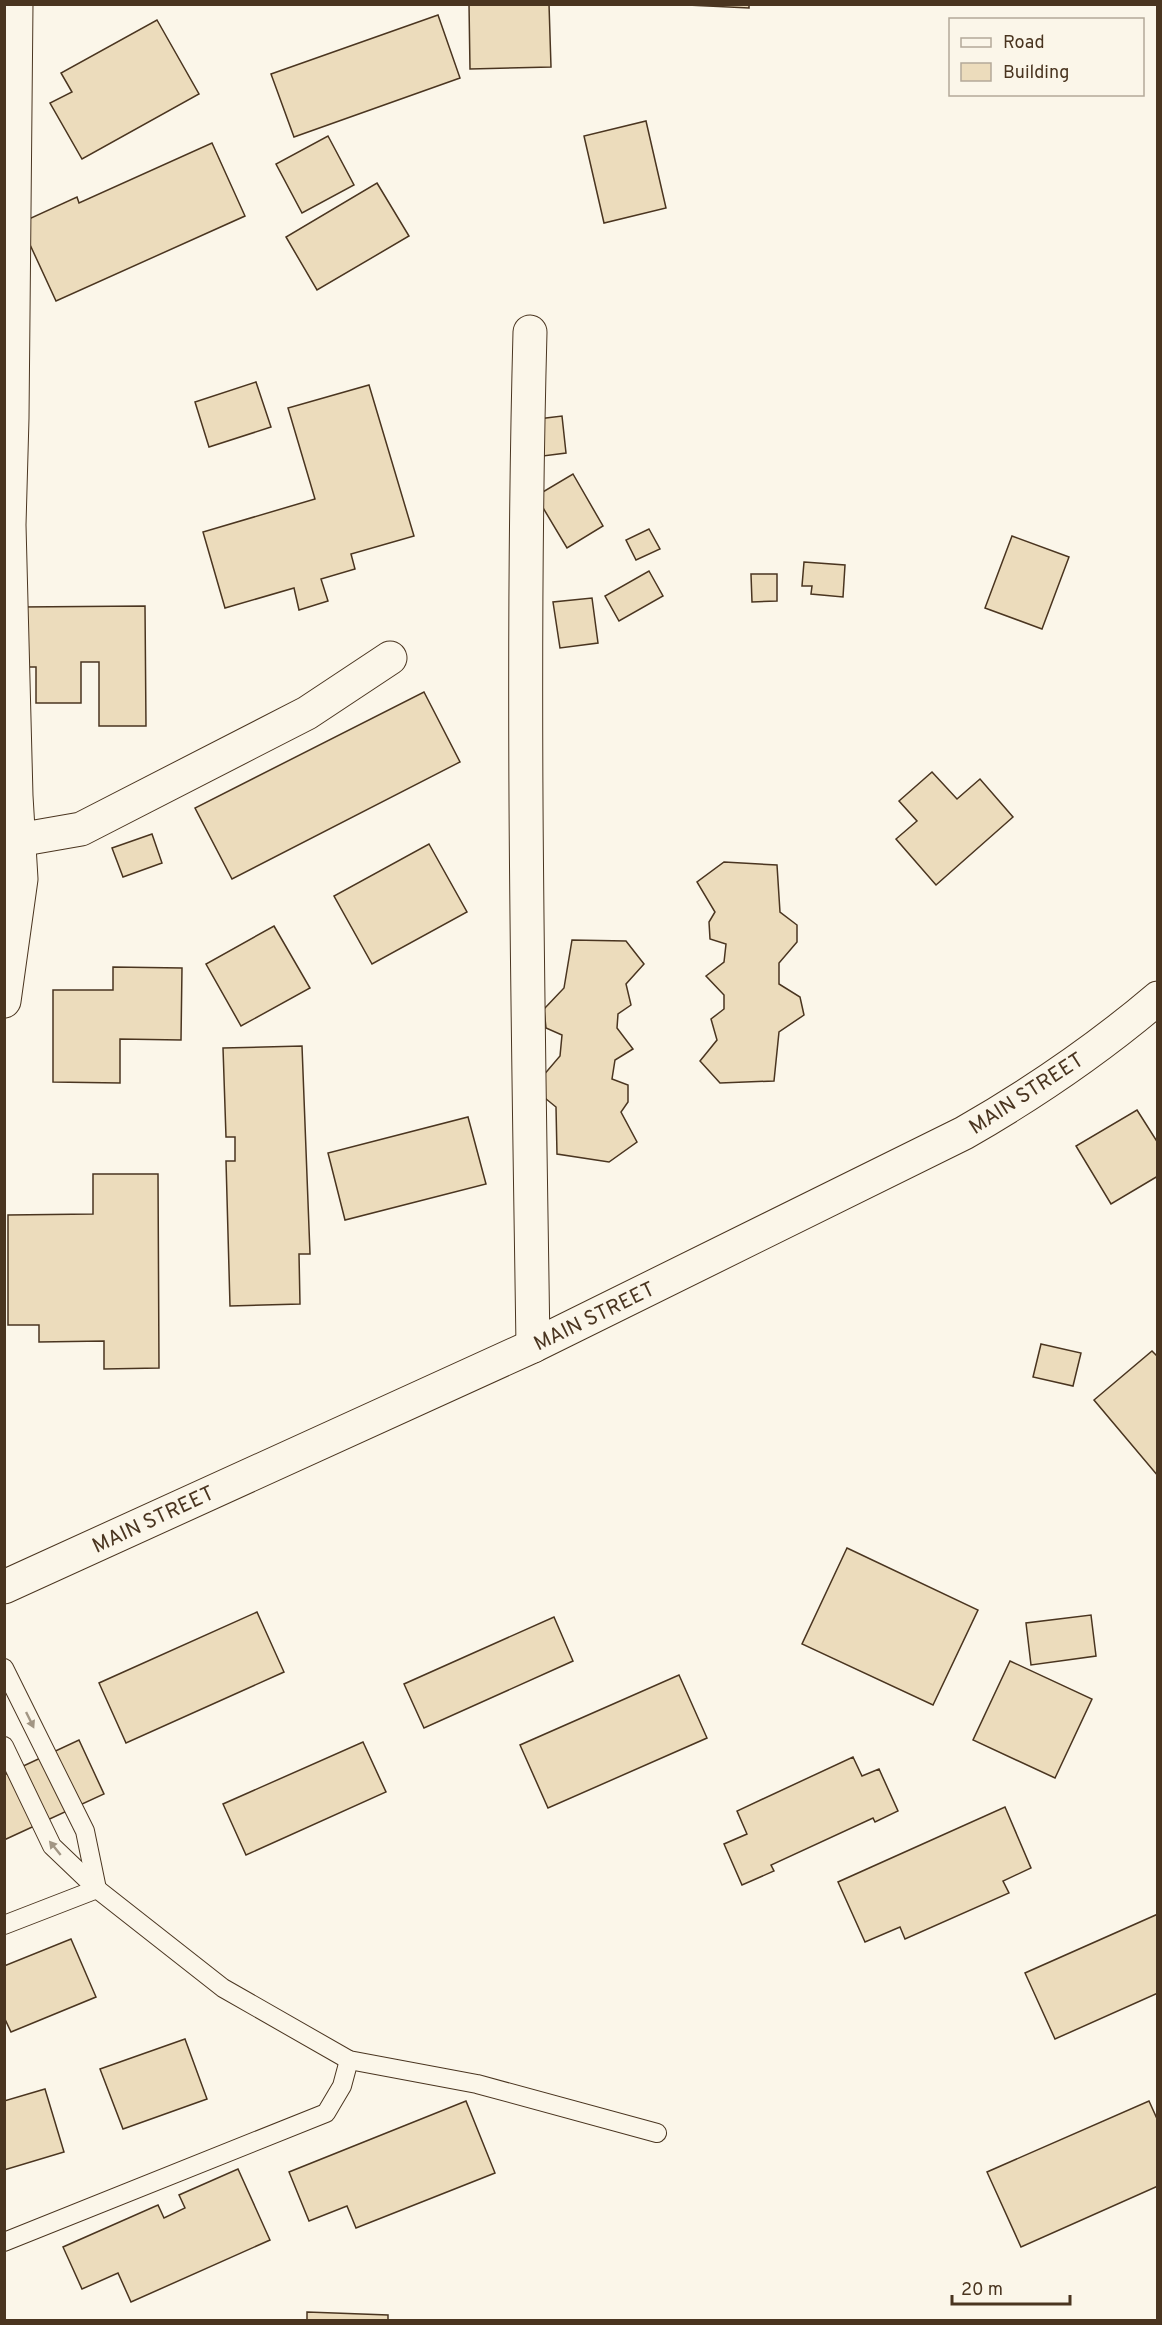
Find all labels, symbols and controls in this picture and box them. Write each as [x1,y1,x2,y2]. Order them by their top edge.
legend [949,18,1144,96]
text: Road [1003,32,1045,55]
text: Building [1003,62,1069,85]
street label: MAIN STREET [964,1047,1089,1141]
street label: MAIN STREET [530,1276,660,1358]
street label: MAIN STREET [88,1480,219,1560]
one-way arrow [26,1712,35,1729]
one-way arrow [49,1840,62,1856]
scale bar [952,2268,1070,2306]
text: 20 m [961,2279,1003,2302]

